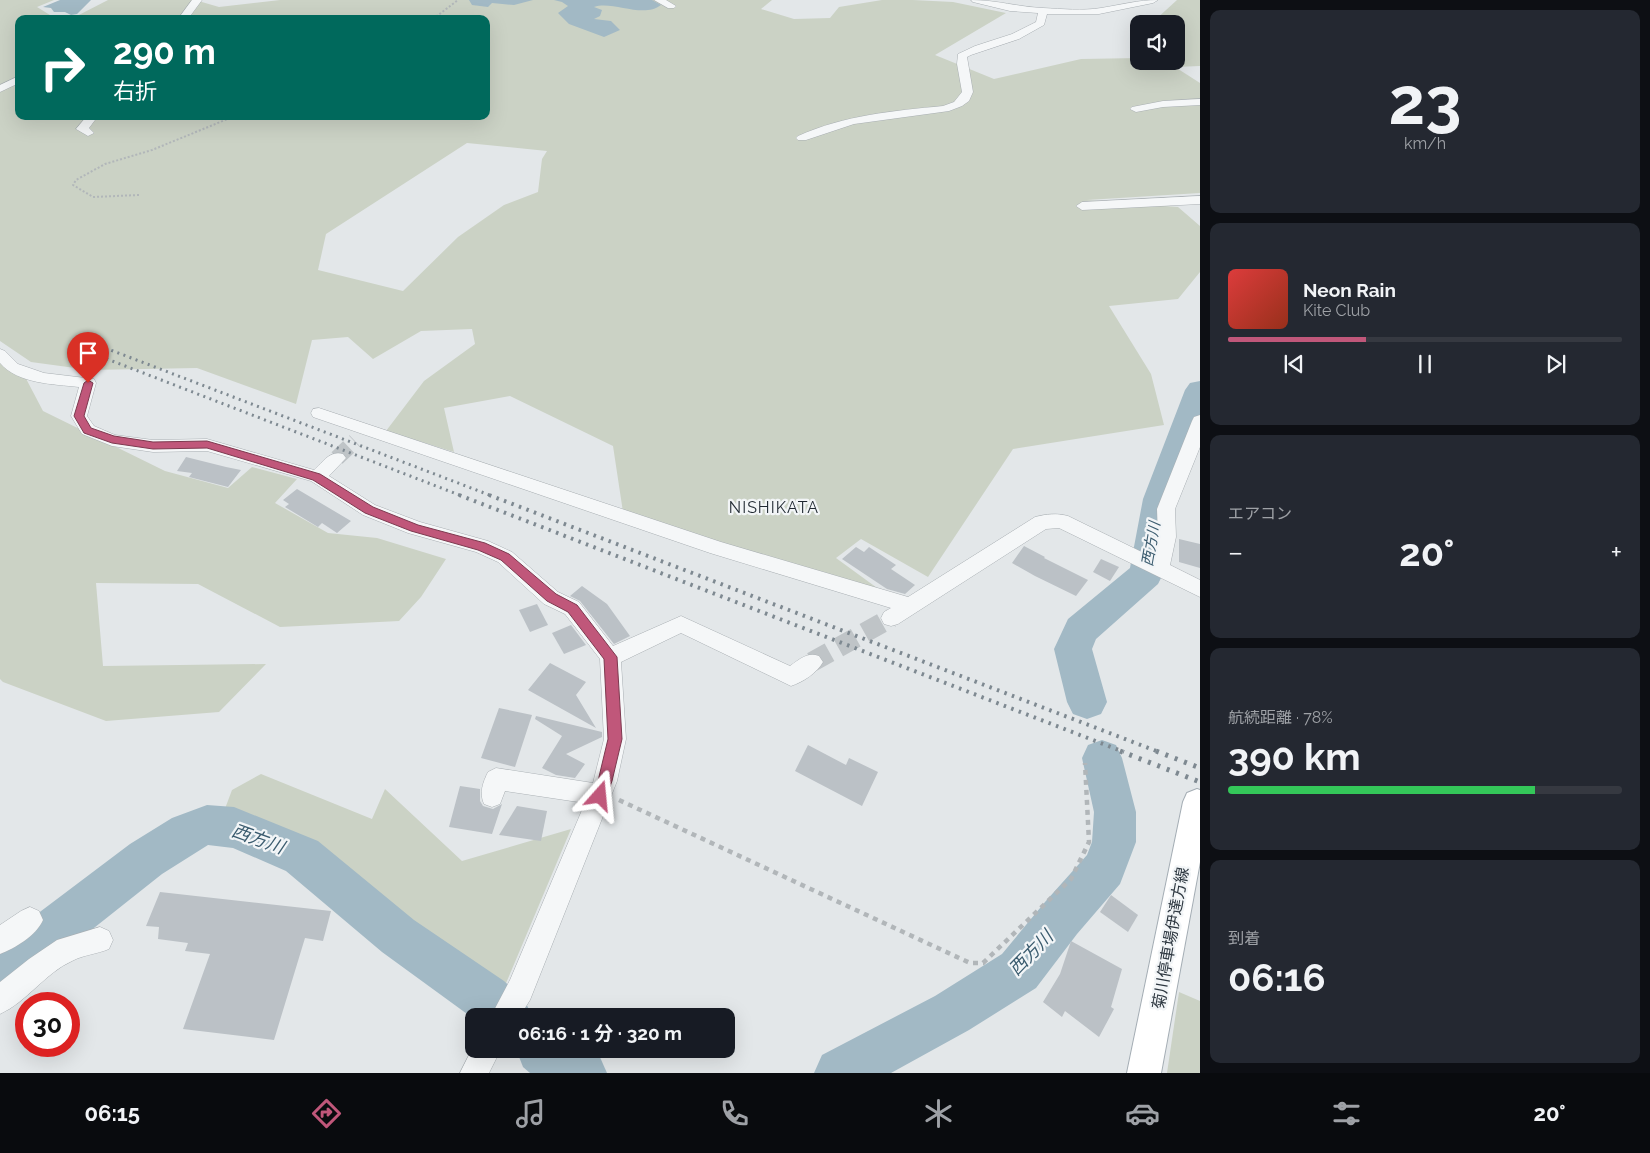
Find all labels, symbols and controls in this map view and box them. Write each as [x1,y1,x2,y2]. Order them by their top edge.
map controls [1130,15,1185,70]
button: sound [1130,15,1185,70]
text: 290 m [113,31,216,72]
icon: right [30,35,95,100]
text: 23 [1389,63,1461,139]
text: 右折 [113,78,157,104]
text: km/h [1404,134,1446,153]
text: Neon Rain [1303,279,1396,301]
text: Kite Club [1303,301,1370,320]
pin [67,332,109,383]
icon: arrive [74,339,102,367]
icon: previous [1280,350,1308,378]
icon: pause [1411,350,1439,378]
icon: next [1542,350,1570,378]
district label: NISHIKATA [729,498,819,517]
text: エアコン [1228,504,1292,523]
water label: 西方川 [1138,518,1164,568]
text: 20° [1399,530,1454,575]
text: − [1228,536,1243,569]
text: + [1610,536,1622,569]
text: 航続距離 · 78% [1228,708,1333,727]
text: 390 km [1228,734,1361,779]
position arrow [573,769,625,821]
water label: 西方川 [229,819,289,858]
street label: 菊川停車場伊達方線 [1149,866,1192,1011]
water label: 西方川 [1004,924,1058,979]
text: 到着 [1228,929,1260,948]
text: 06:16 [1228,955,1326,1000]
speed limit sign: 30 [15,992,80,1057]
text: 06:16 · 1 分 · 320 m [518,1022,682,1044]
icon: directions [309,1096,344,1131]
icon: music [513,1096,548,1131]
icon: phone [717,1096,752,1131]
icon: climate [921,1096,956,1131]
icon: car [1125,1096,1160,1131]
icon: filters [1329,1096,1364,1131]
text: 06:15 [85,1100,140,1126]
text: 20° [1534,1100,1565,1126]

